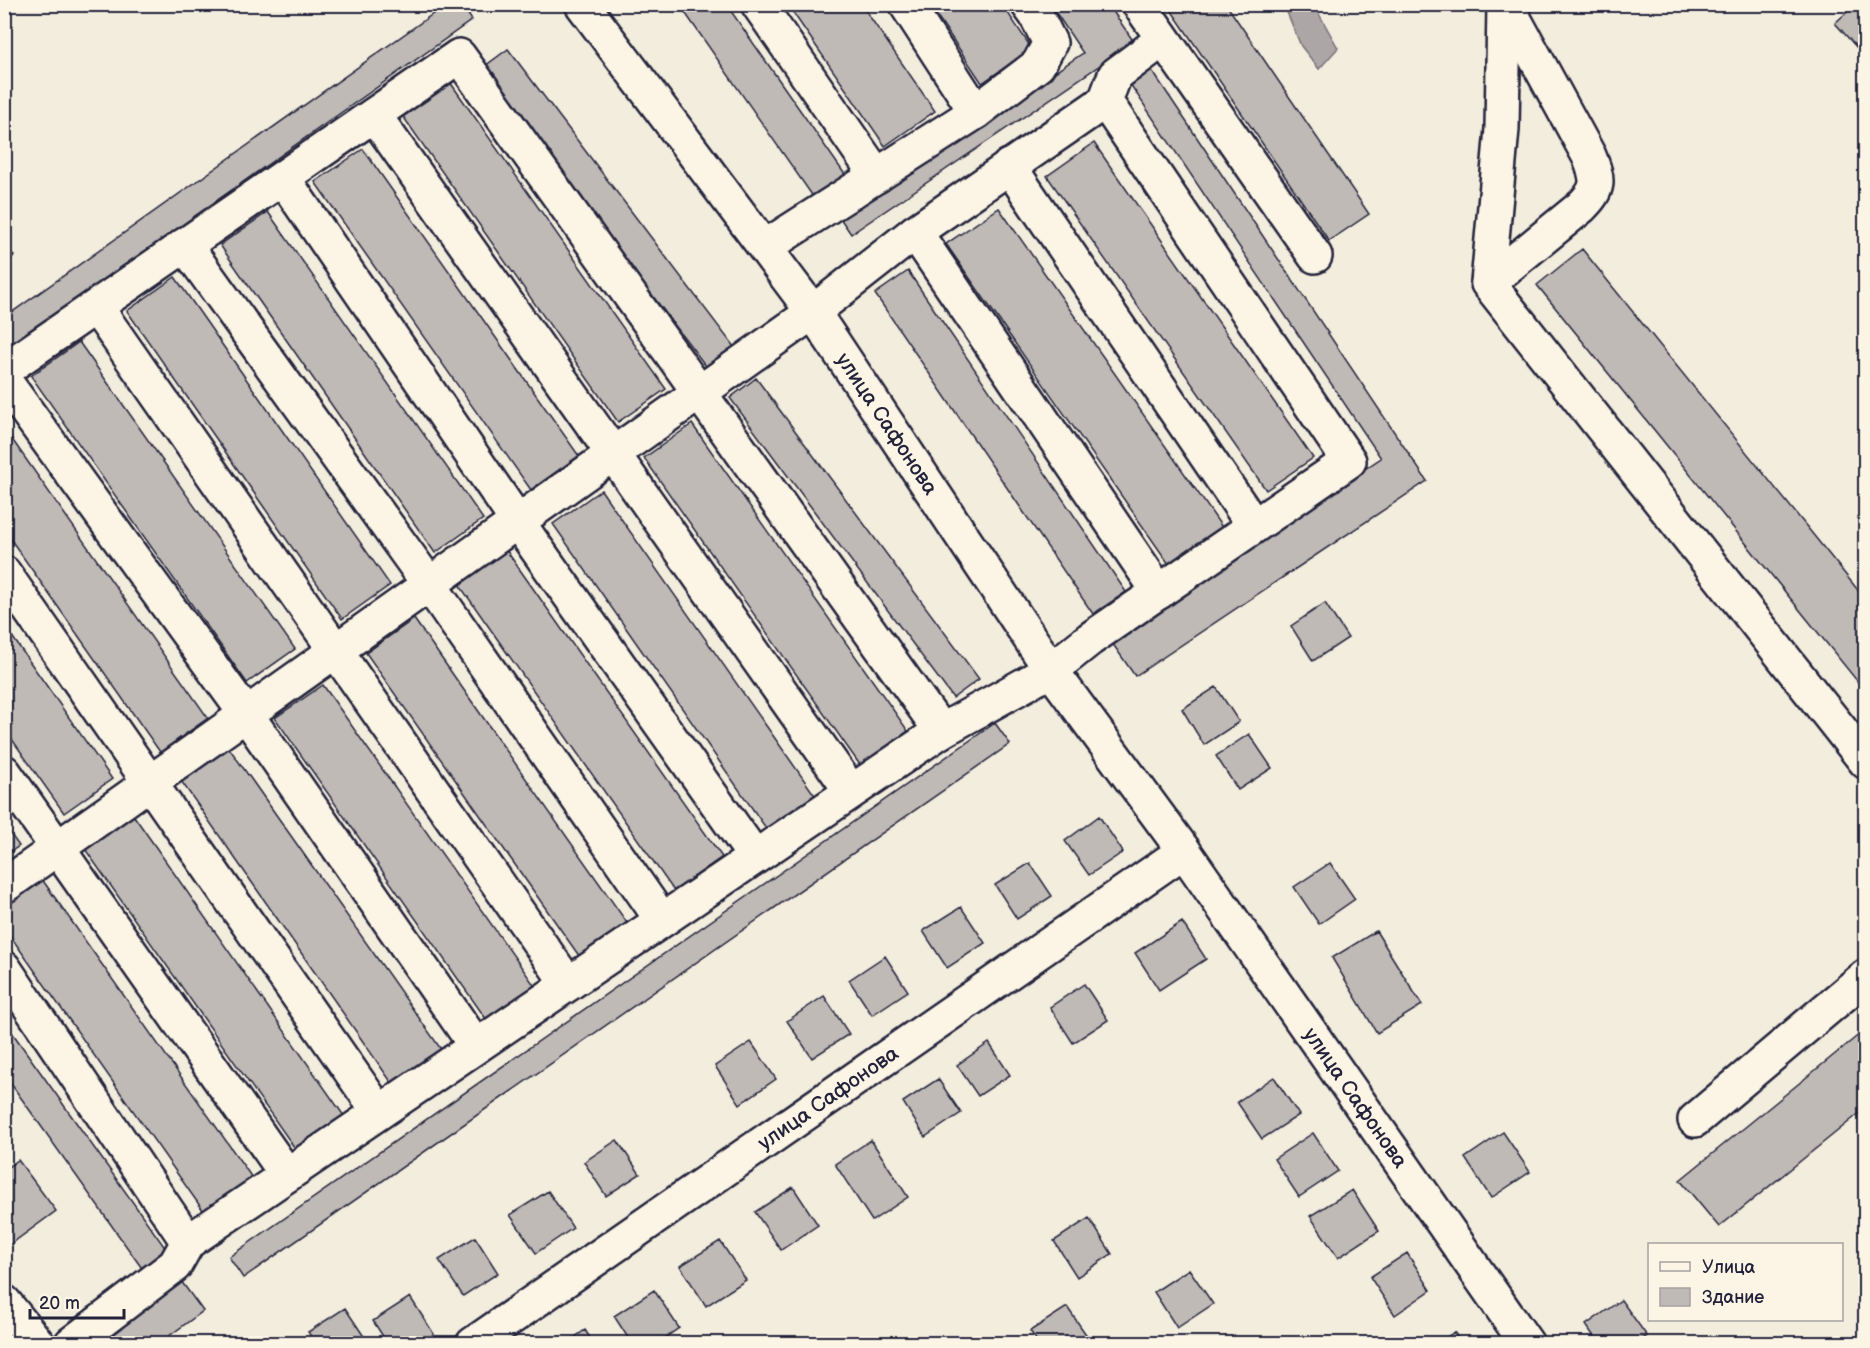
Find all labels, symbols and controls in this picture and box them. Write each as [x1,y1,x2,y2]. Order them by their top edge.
street label: улица Сафонова [831,348,944,500]
street label: улица Сафонова [1298,1023,1413,1173]
street label: улица Сафонова [753,1040,904,1155]
legend [1648,1243,1843,1321]
text: Улица [1702,1257,1756,1278]
scale bar [30,1282,124,1320]
text: Здание [1702,1287,1764,1308]
text: 20 m [39,1293,80,1314]

